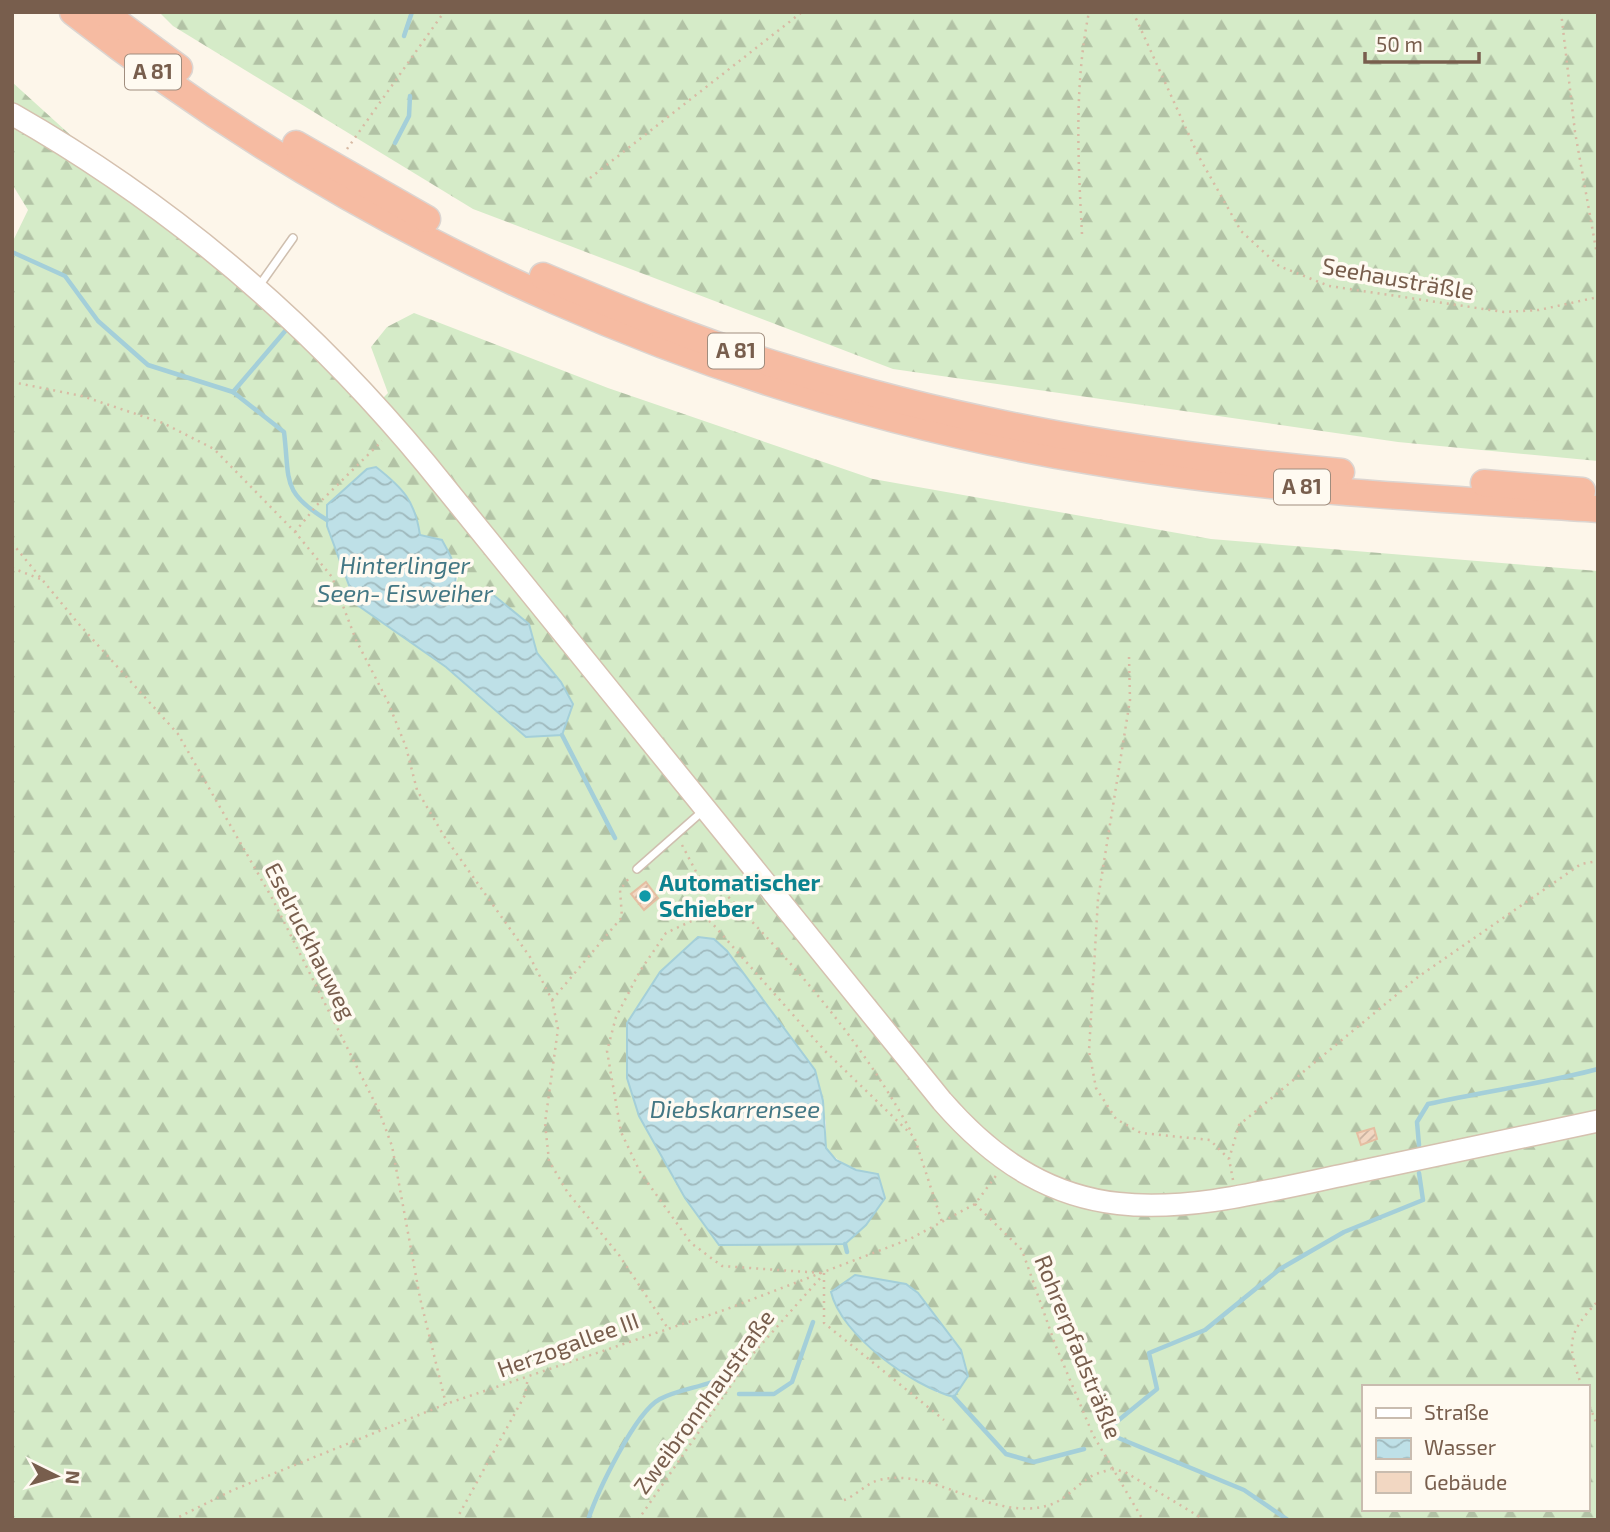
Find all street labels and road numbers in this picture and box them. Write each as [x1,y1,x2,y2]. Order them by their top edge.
road number: A 81 [125,55,181,90]
street label: Seehausträßle [1320,251,1476,305]
road number: A 81 [708,334,764,368]
road number: A 81 [1274,470,1330,504]
street label: Eselruckhauweg [259,857,363,1024]
street label: Rohrerpfadsträßle [1029,1251,1129,1443]
street label: Zweibronnhaustraße [627,1304,779,1499]
street label: Herzogallee III [493,1305,642,1383]

